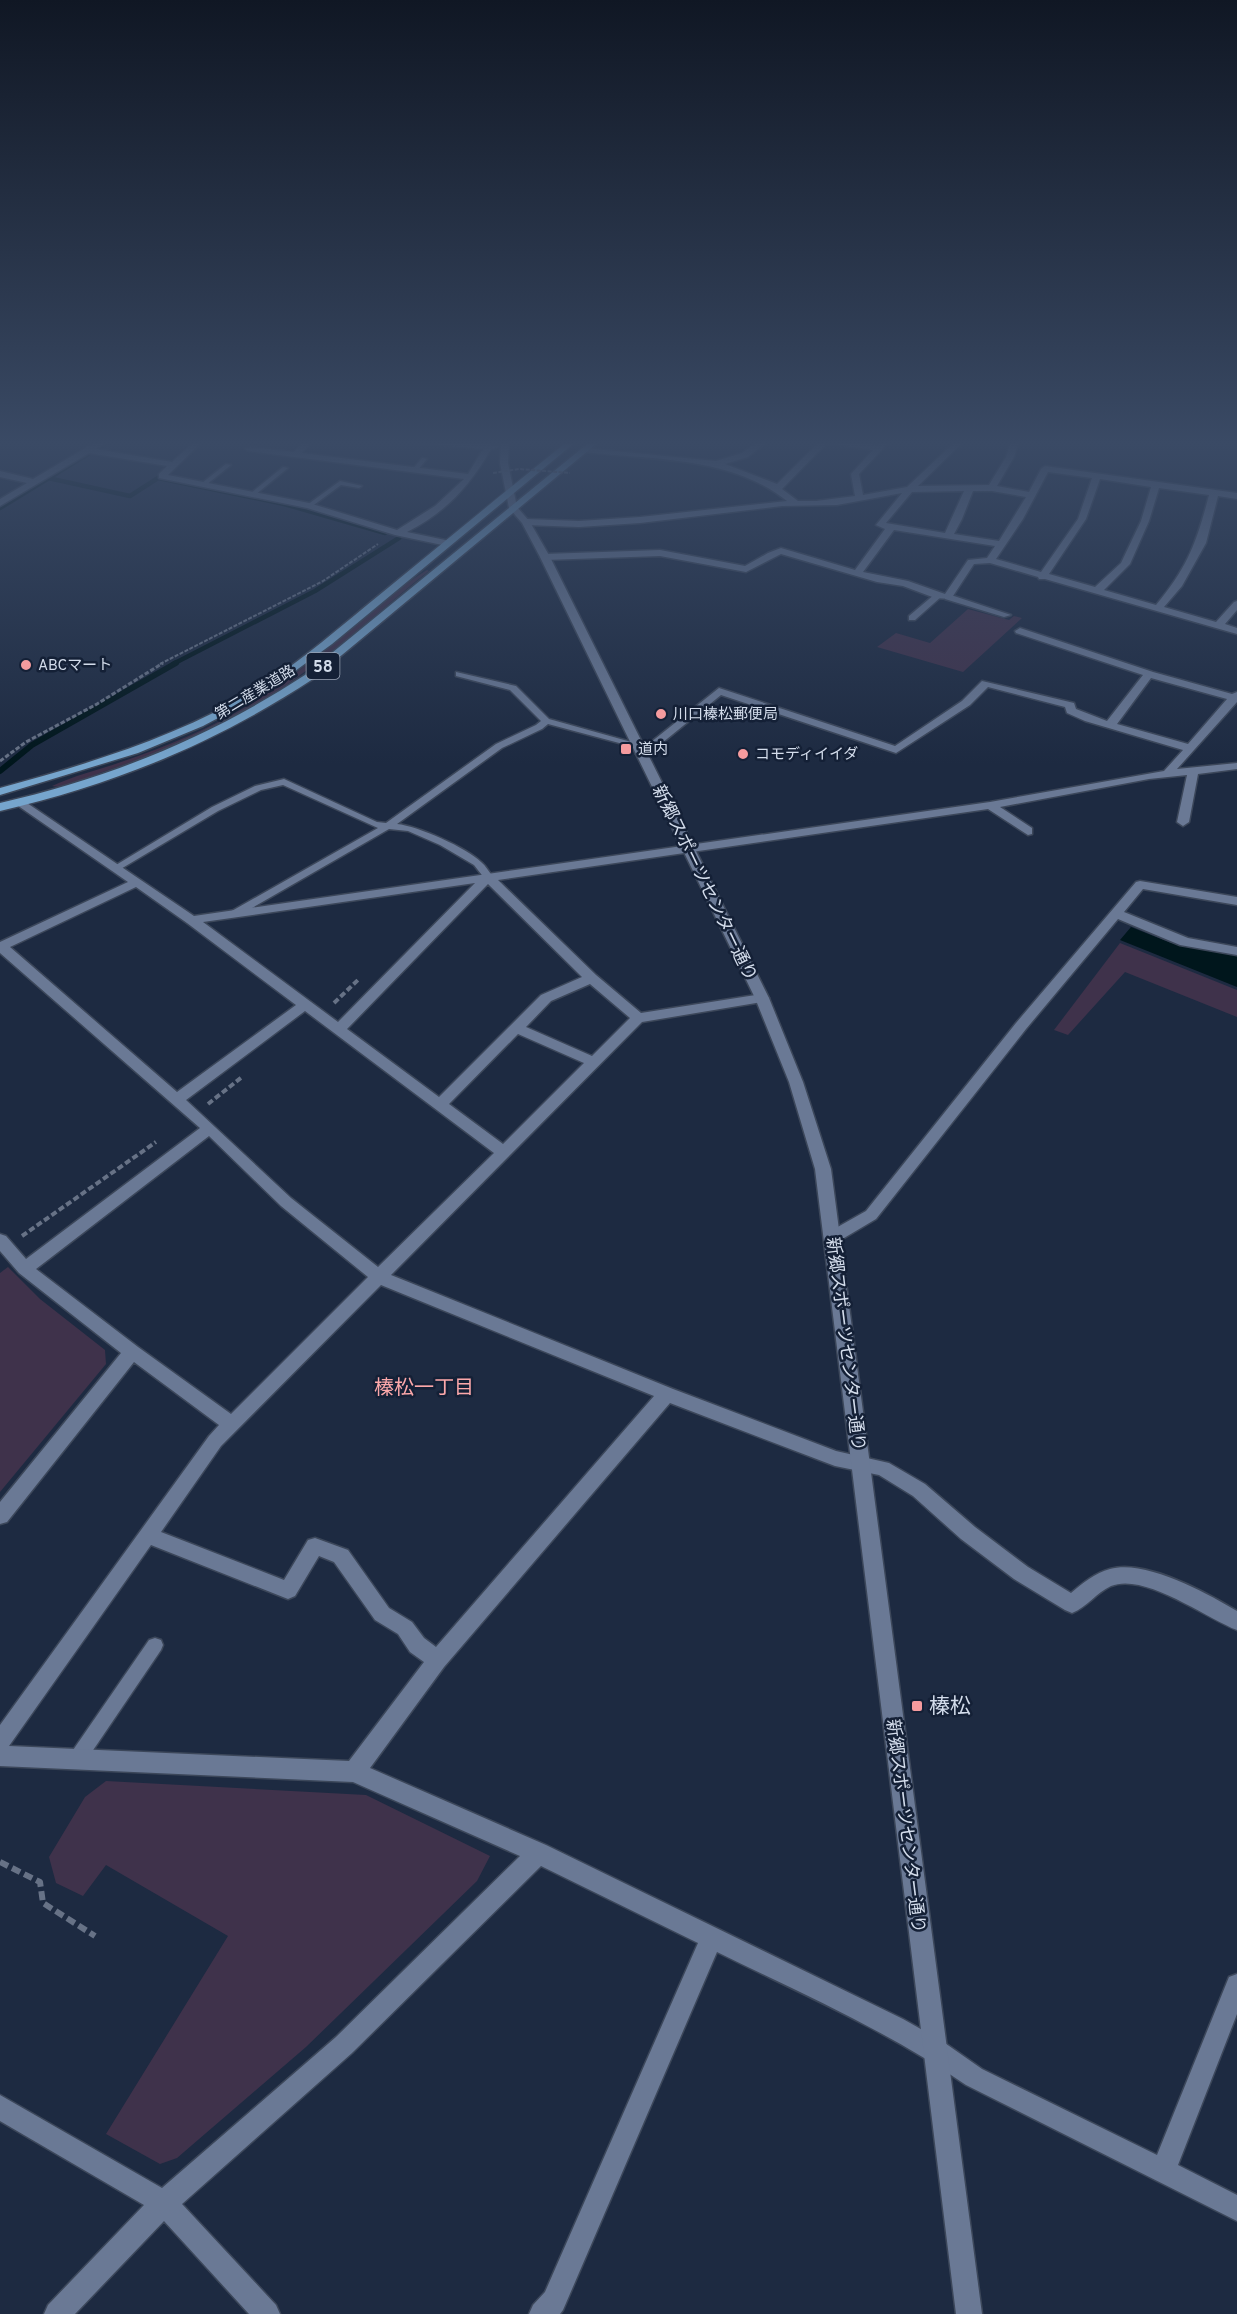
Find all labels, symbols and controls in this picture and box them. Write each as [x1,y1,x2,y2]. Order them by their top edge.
road number: 58 [306,653,340,679]
place label: ABCマート [38,657,112,676]
marker: ABCマート [19,658,33,672]
street label: 第二産業道路 [212,662,299,725]
place label: 川口榛松郵便局 [673,706,778,725]
marker: 川口榛松郵便局 [654,707,668,721]
place label: 道内 [638,741,668,760]
marker: 道内 [619,742,633,756]
place label: コモディイイダ [755,746,858,765]
marker: コモディイイダ [736,747,750,761]
street label: 新郷スポーツセンター通り [646,782,761,986]
street label: 新郷スポーツセンター通り [820,1236,869,1453]
district label: 榛松一丁目 [374,1376,474,1402]
place label: 榛松 [929,1694,971,1721]
marker: 榛松 [910,1699,924,1713]
street label: 新郷スポーツセンター通り [880,1718,929,1935]

